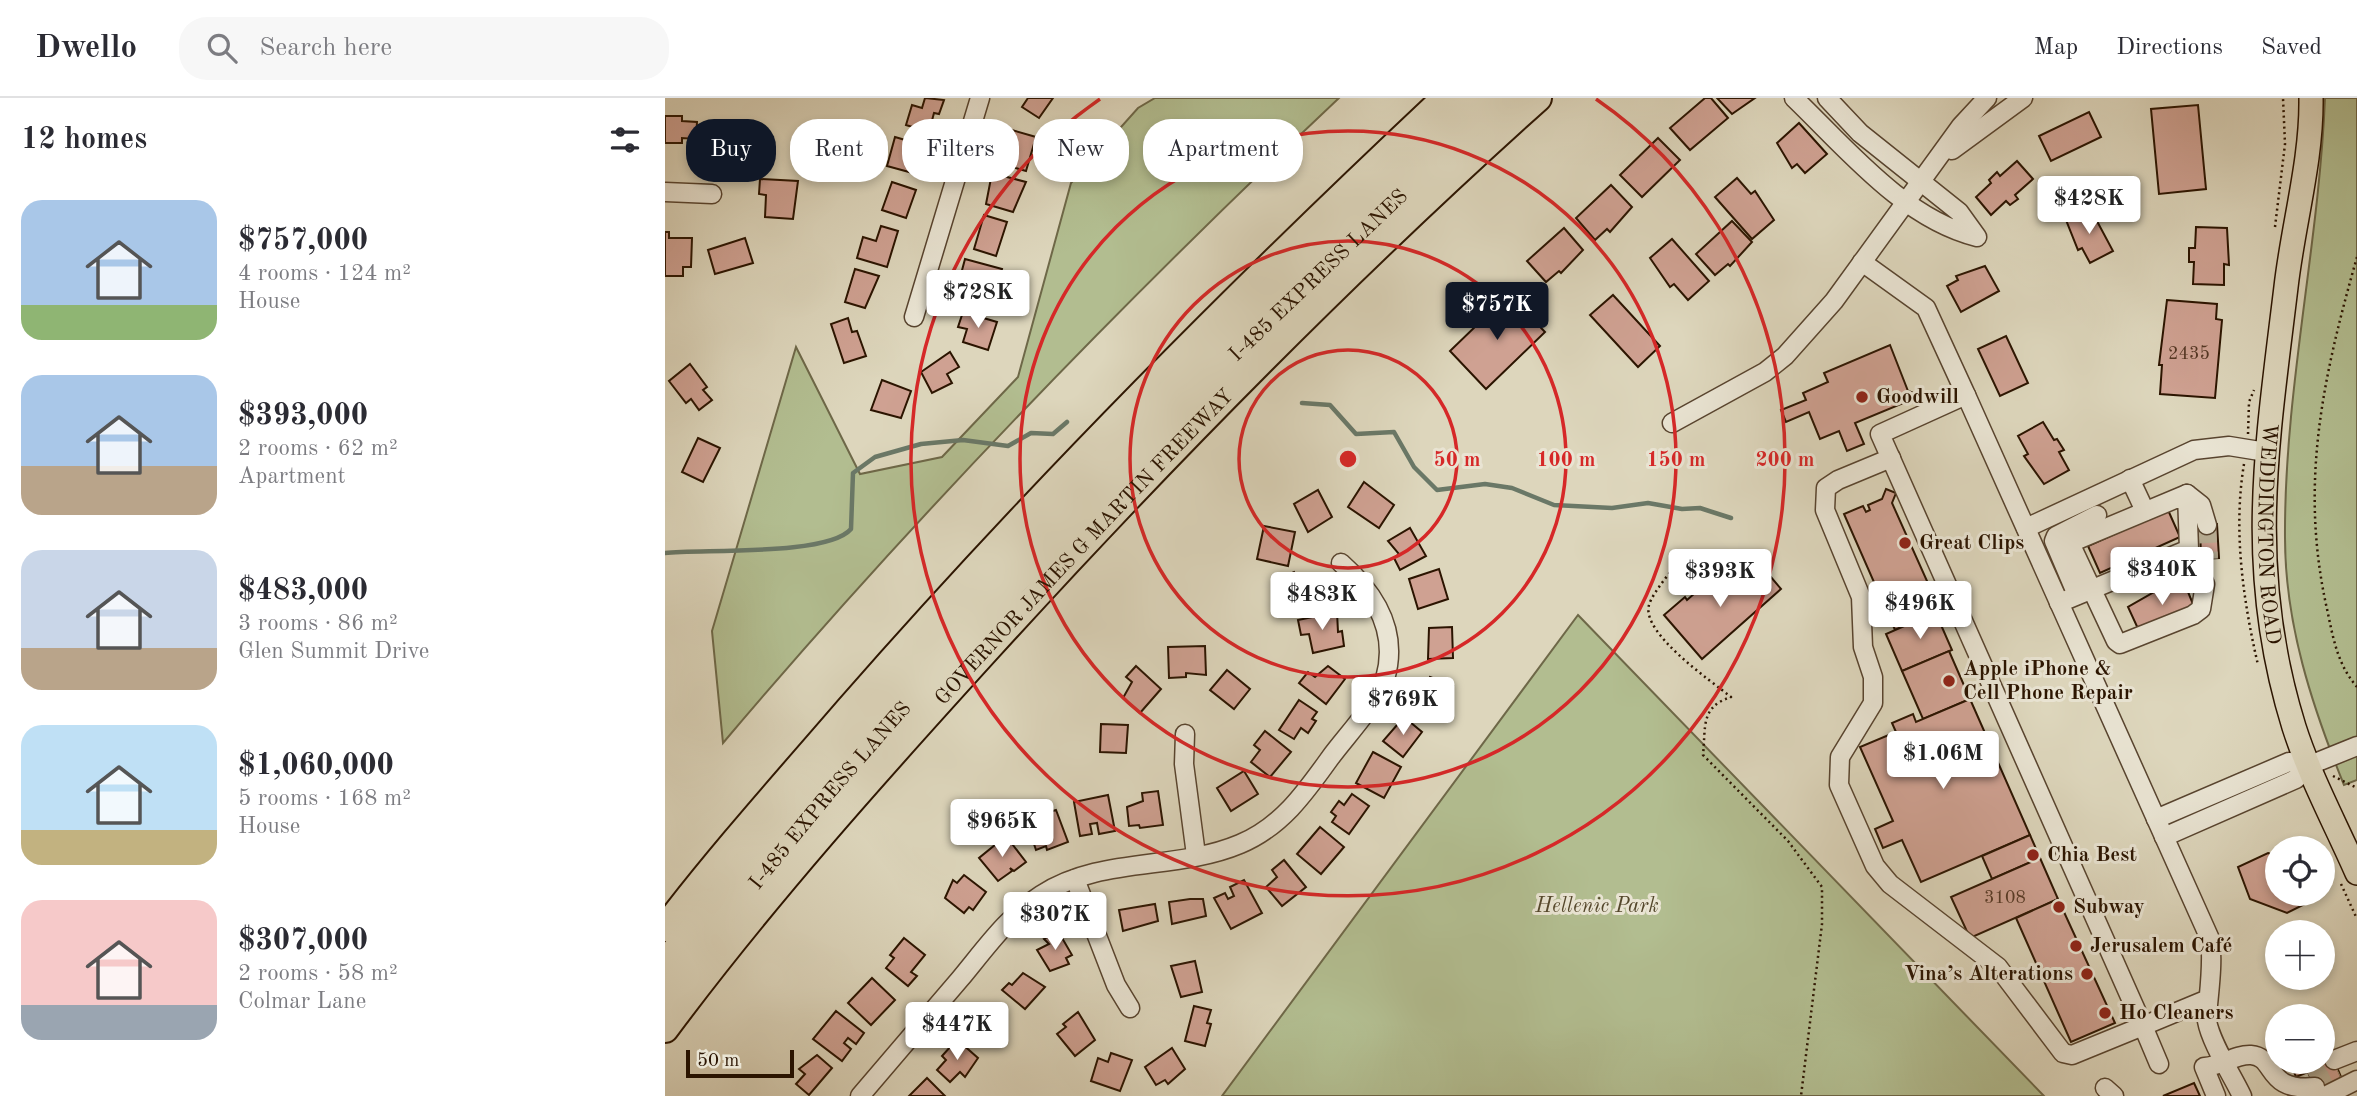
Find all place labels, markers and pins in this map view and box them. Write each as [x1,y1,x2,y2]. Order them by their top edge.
pin: $428K [2040,176,2138,236]
pin: $728K [929,271,1027,330]
pin: $757K [1448,282,1546,342]
place label: Goodwill [1876,387,1959,408]
marker: Goodwill [1854,389,1870,405]
centre of rings [1336,447,1360,471]
place label: Great Clips [1919,533,2024,554]
marker: Great Clips [1897,535,1913,551]
pin: $340K [2113,547,2211,607]
pin: $393K [1671,550,1769,609]
pin: $483K [1273,573,1371,632]
pin: $496K [1871,582,1969,641]
place label: Apple iPhone & Cell Phone Repair [1963,659,2133,704]
marker: Apple iPhone & Cell Phone Repair [1941,673,1957,689]
pin: $769K [1354,678,1452,737]
pin: $1.06M [1886,732,2000,791]
pin: $965K [953,800,1051,859]
place label: Chia Best [2047,845,2137,866]
marker: Chia Best [2025,847,2041,863]
pin: $307K [1006,892,1104,952]
place label: Subway [2073,897,2145,918]
marker: Subway [2051,899,2067,915]
place label: Jerusalem Café [2090,936,2232,957]
marker: Jerusalem Café [2068,938,2084,954]
place label: Vina’s Alterations [1904,964,2073,985]
marker: Vina’s Alterations [2079,966,2095,982]
pin: $447K [908,1002,1006,1062]
place label: Ho Cleaners [2119,1003,2233,1024]
marker: Ho Cleaners [2097,1005,2113,1021]

